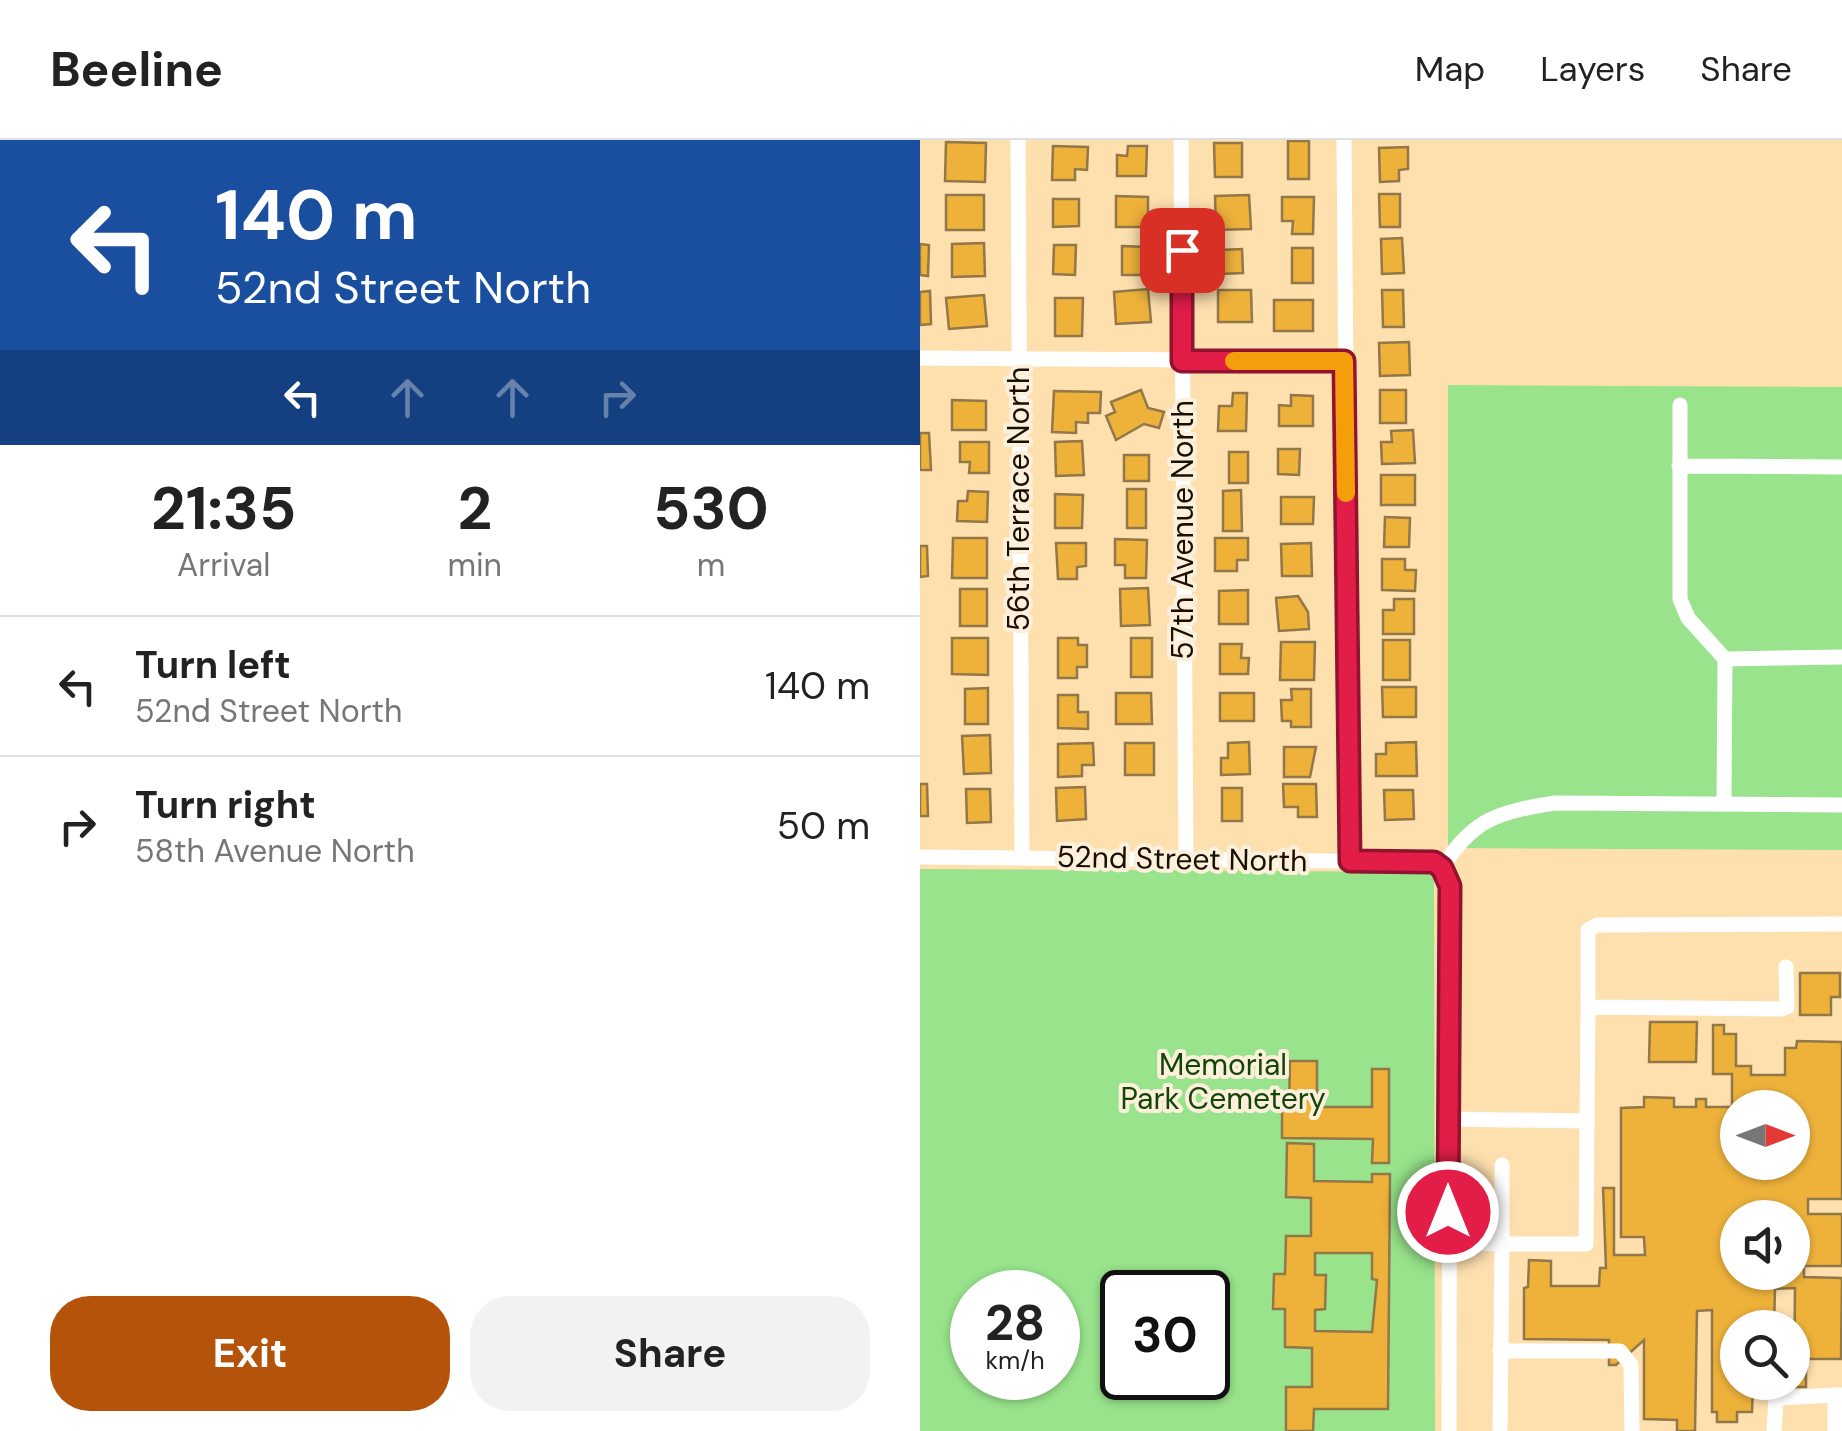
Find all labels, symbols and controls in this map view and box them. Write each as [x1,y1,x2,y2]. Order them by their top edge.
text: Beeline [50,38,223,101]
text: Map [1415,46,1485,92]
text: Layers [1540,46,1645,92]
text: Share [1700,46,1792,92]
text: 140 m [215,170,418,261]
icon: left [50,180,180,310]
pin [1140,208,1225,293]
icon: arrive [1155,223,1210,278]
text: 52nd Street North [215,258,591,317]
street label: 56th Terrace North [999,367,1038,631]
icon: left [275,370,330,425]
icon: ahead [380,370,435,425]
icon: ahead [485,370,540,425]
icon: right [590,370,645,425]
street label: 57th Avenue North [1163,400,1202,660]
text: 21:35 [151,469,296,548]
text: 2 [457,469,492,548]
text: 530 [653,469,769,548]
text: Arrival [177,544,270,586]
text: min [447,544,502,586]
text: m [697,544,725,586]
text: Turn left [135,640,291,690]
icon: left [50,659,105,714]
text: 140 m [765,661,870,711]
text: 52nd Street North [135,690,402,732]
text: Turn right [135,780,316,830]
icon: right [50,799,105,854]
text: 50 m [777,801,870,851]
text: 58th Avenue North [135,830,415,872]
street label: 52nd Street North [1056,837,1308,880]
park label: Memorial Park Cemetery [1120,1045,1326,1118]
north arrow [1720,1090,1810,1180]
map controls [1720,1090,1810,1400]
position arrow [1396,1160,1500,1264]
button: sound [1720,1200,1810,1290]
speed limit sign: 30 [1100,1270,1230,1400]
text: 28 [985,1290,1045,1356]
button: Exit [50,1296,450,1411]
button: Share [470,1296,870,1411]
button: search [1720,1310,1810,1400]
text: km/h [985,1344,1045,1377]

